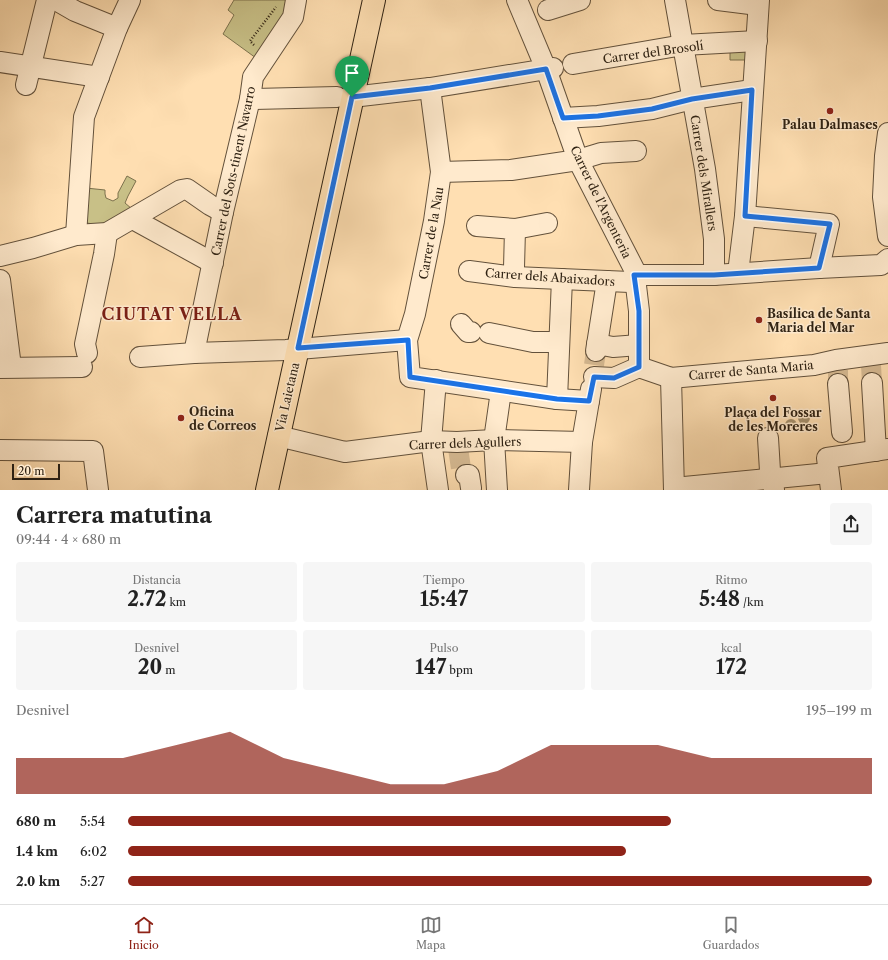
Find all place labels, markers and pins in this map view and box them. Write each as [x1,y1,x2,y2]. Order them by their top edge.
pin [335,56,369,97]
marker: Palau Dalmases [825,106,835,116]
place label: Palau Dalmases [782,117,878,132]
place label: Basílica de Santa Maria del Mar [767,306,871,335]
marker: Basílica de Santa Maria del Mar [754,315,764,325]
marker: Plaça del Fossar de les Moreres [768,393,778,403]
place label: Oficina de Correos [189,404,257,433]
place label: Plaça del Fossar de les Moreres [724,405,822,434]
marker: Oficina de Correos [176,413,186,423]

